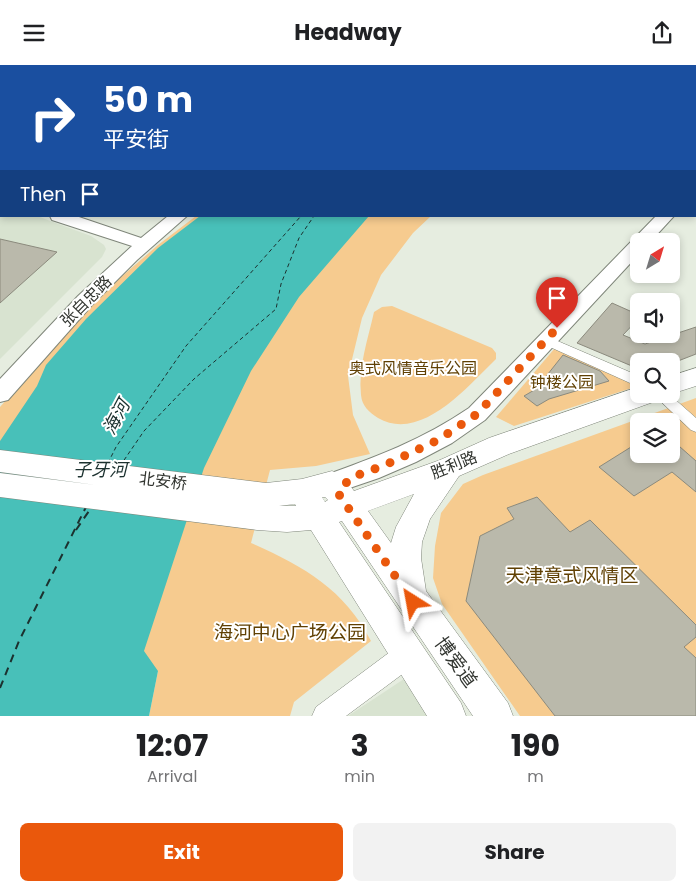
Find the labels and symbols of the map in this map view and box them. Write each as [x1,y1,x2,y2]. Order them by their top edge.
north arrow [630,233,680,283]
street label: 张自忠路 [55,270,117,332]
pin [536,277,578,328]
park label: 奥式风情音乐公园 [349,357,477,380]
park label: 钟楼公园 [530,371,594,394]
water label: 海河 [97,393,137,439]
street label: 胜利路 [427,445,481,485]
water label: 子牙河 [73,457,130,482]
street label: 北安桥 [138,467,188,495]
park label: 天津意式风情区 [505,562,639,589]
position arrow [386,575,438,627]
park label: 海河中心广场公园 [214,619,366,646]
street label: 博爱道 [428,631,484,693]

